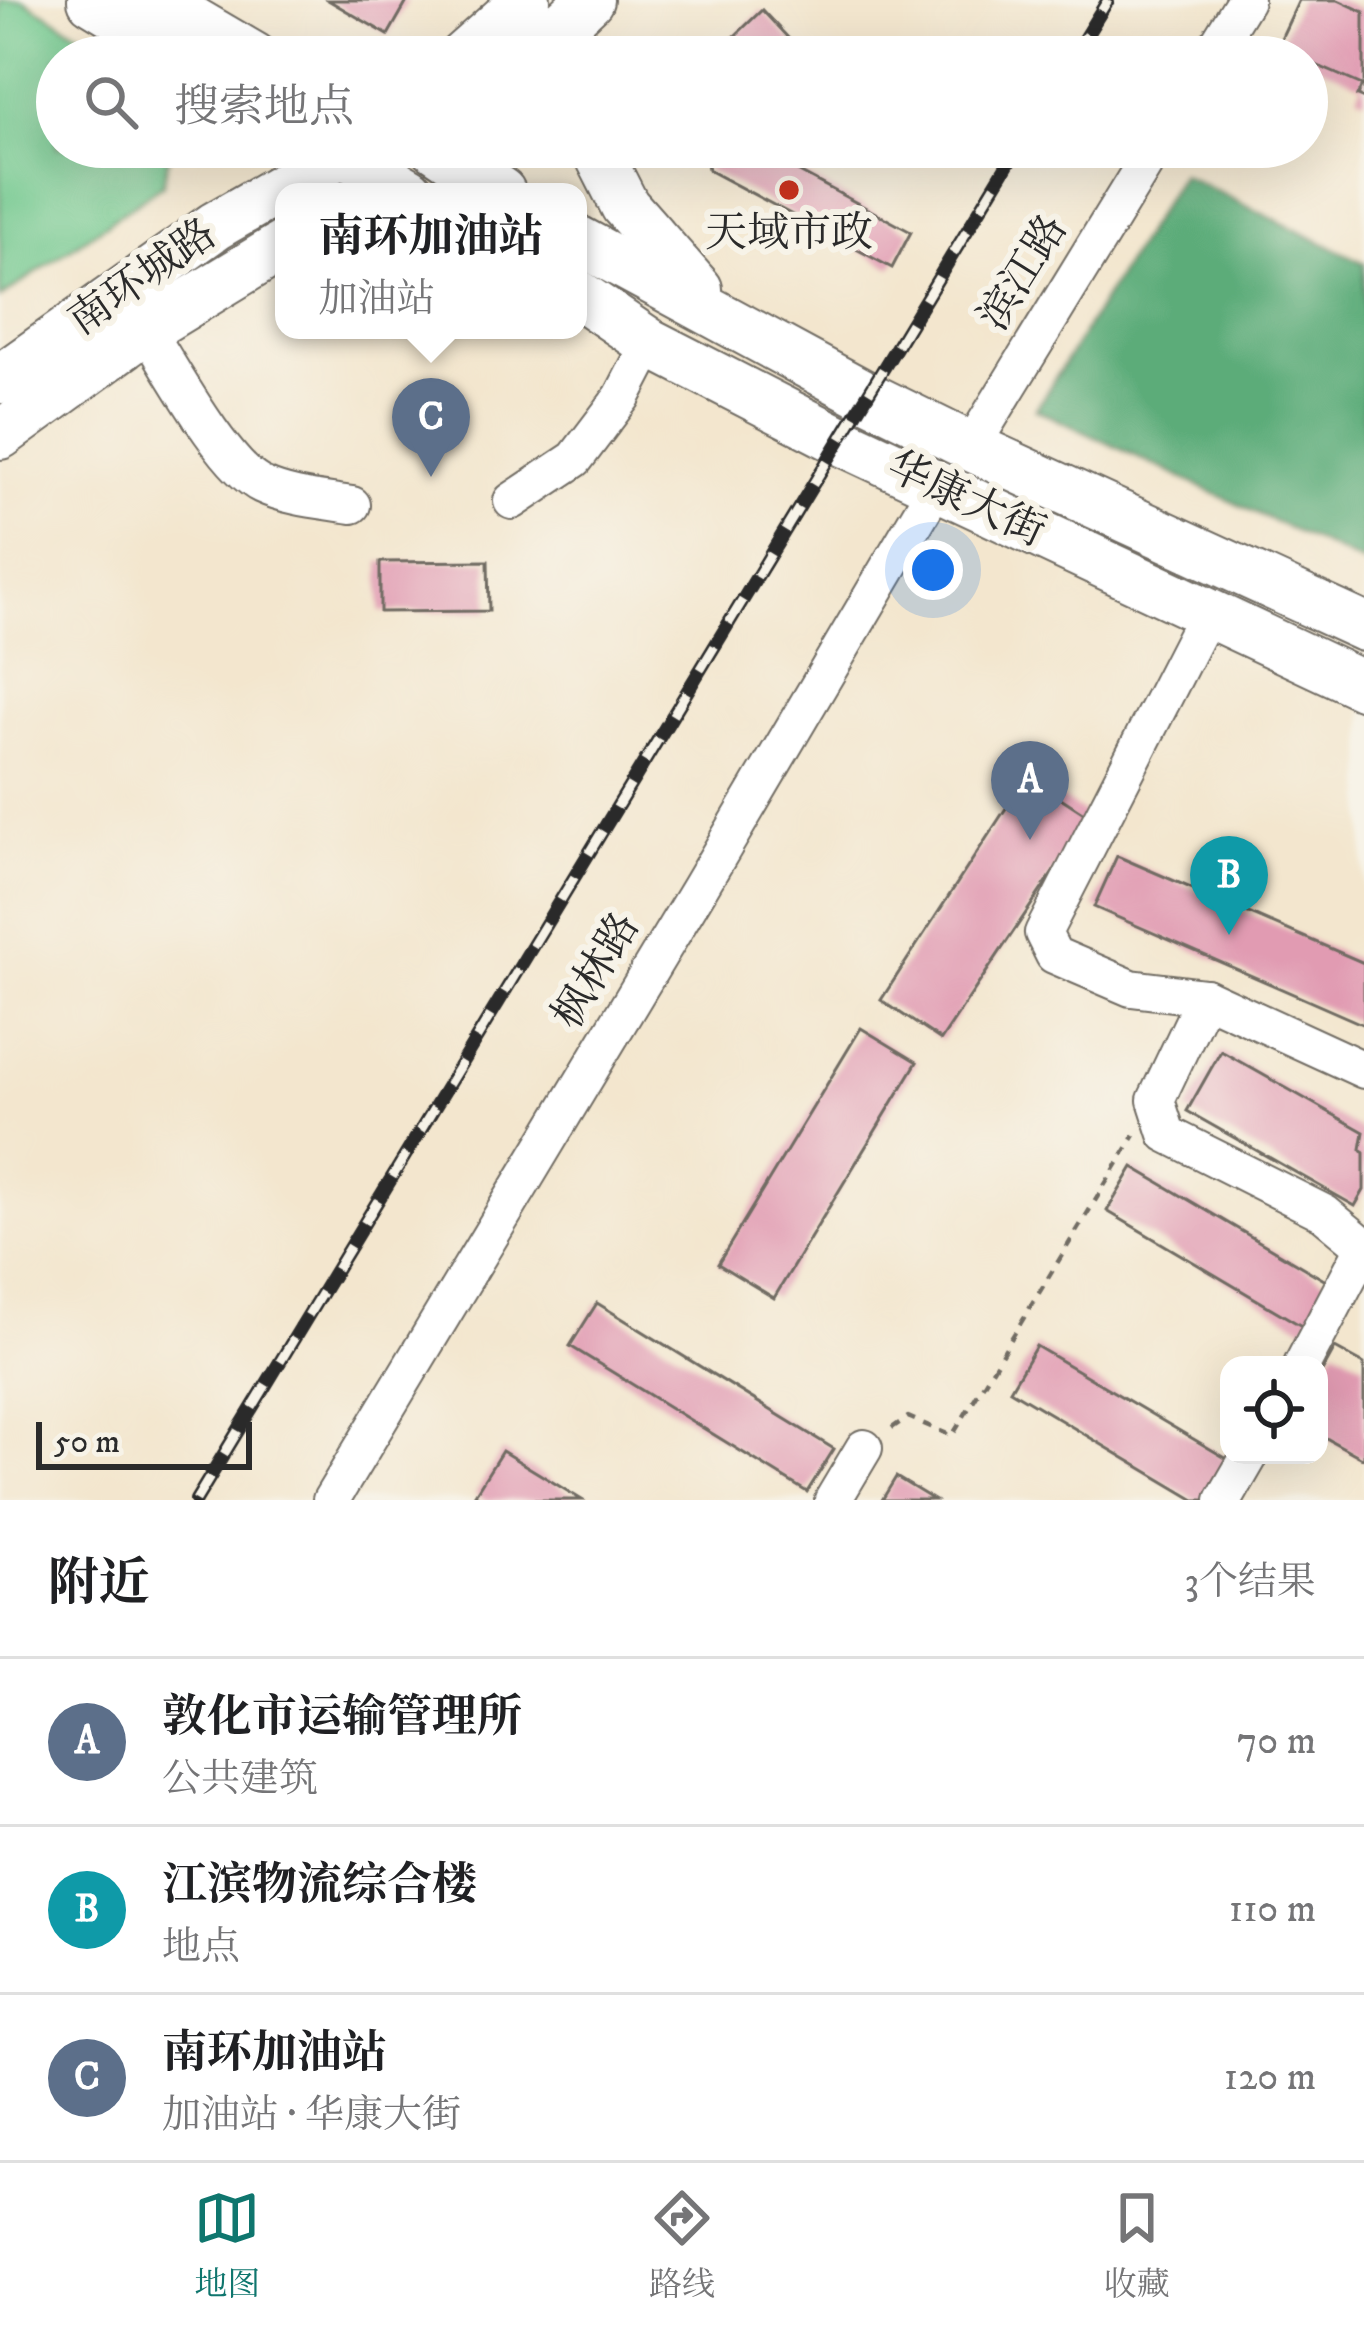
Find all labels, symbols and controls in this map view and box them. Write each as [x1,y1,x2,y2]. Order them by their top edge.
search box [36,36,1328,168]
icon: search [78,69,144,135]
text: 搜索地点 [174,80,354,136]
marker: 天域市政 [776,177,802,203]
popup [275,183,587,339]
street label: 滨江路 [969,206,1079,340]
place label: 天域市政 [705,208,873,260]
street label: 南环城路 [59,209,227,347]
text: 南环加油站 [318,210,544,266]
text: 加油站 [318,275,436,324]
pin: C [392,378,470,477]
street label: 华康大街 [879,441,1053,559]
your location [903,540,963,600]
pin: A [991,741,1069,840]
pin: B [1190,836,1268,935]
street label: 枫林路 [542,904,652,1038]
map controls [1220,1356,1328,1464]
button: locate [1220,1356,1328,1464]
scale bar [36,1416,252,1469]
text: 50 m [54,1422,120,1463]
text: 附近 [48,1552,150,1616]
text: 3个结果 [1184,1558,1316,1607]
text: 敦化市运输管理所 [162,1690,522,1746]
text: A [75,1717,99,1766]
text: 70 m [1237,1717,1316,1766]
text: 公共建筑 [162,1755,318,1804]
text: 江滨物流综合楼 [162,1858,477,1914]
text: B [75,1885,99,1934]
text: 110 m [1229,1885,1316,1934]
text: 地点 [162,1923,240,1972]
text: 南环加油站 [162,2026,387,2082]
text: C [74,2053,100,2102]
text: 120 m [1224,2053,1316,2102]
text: 加油站 · 华康大街 [162,2091,461,2140]
tab: 地图 [194,2185,260,2306]
tab: 路线 [649,2185,715,2306]
tab: 收藏 [1104,2185,1170,2306]

